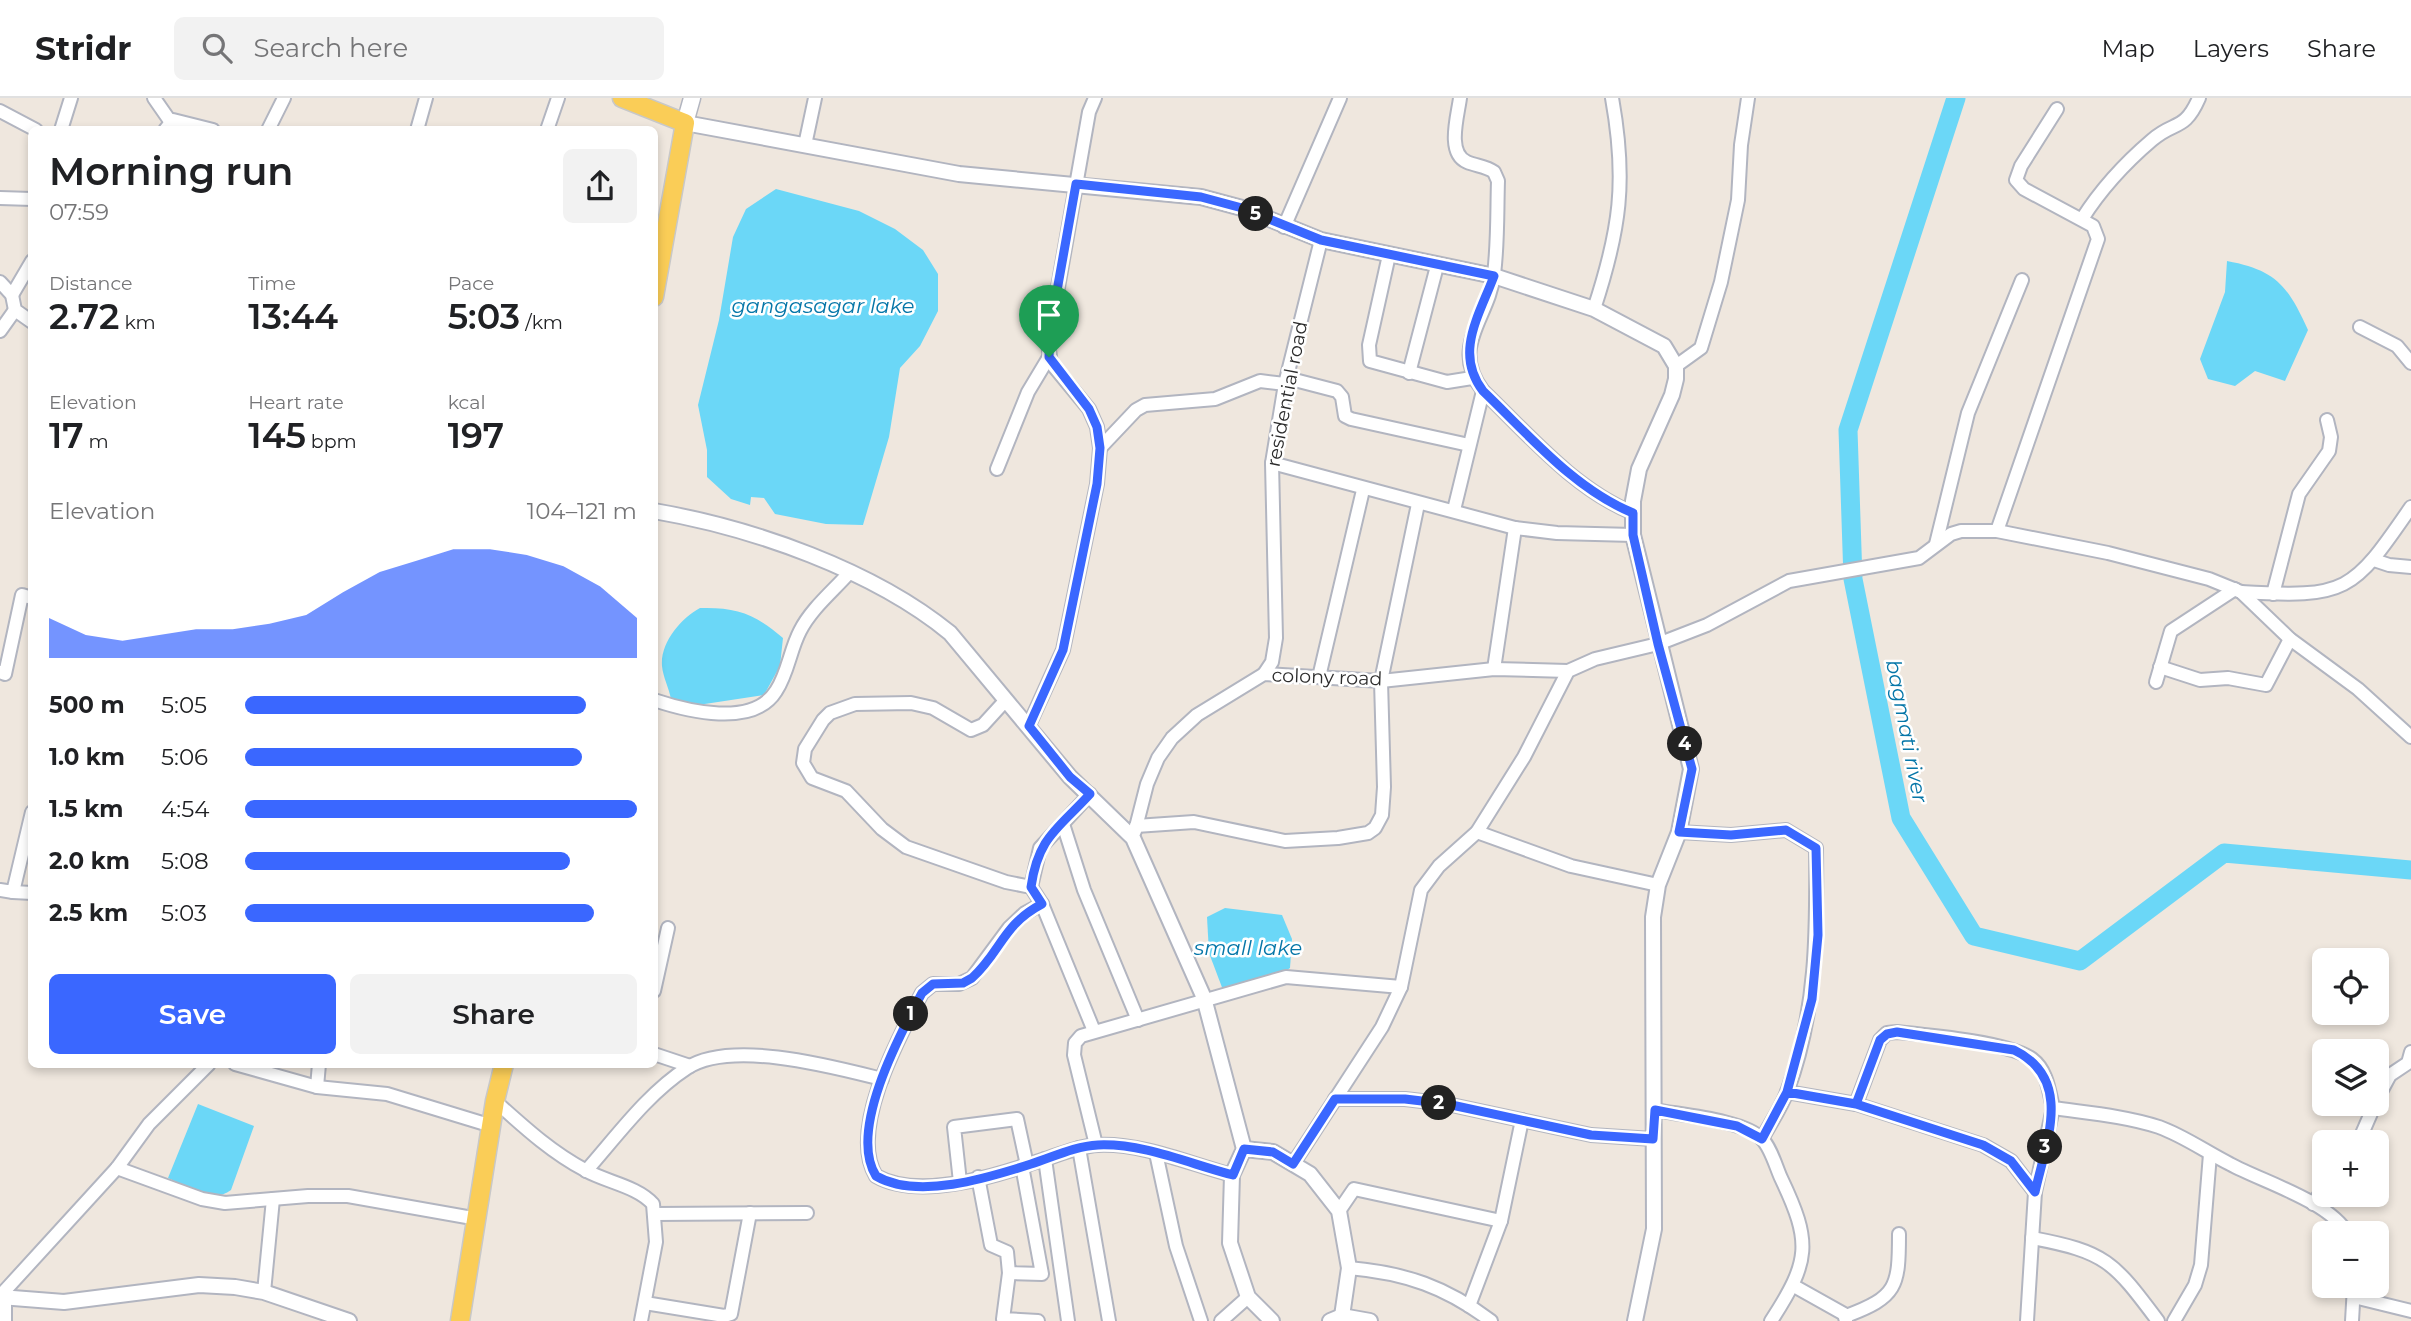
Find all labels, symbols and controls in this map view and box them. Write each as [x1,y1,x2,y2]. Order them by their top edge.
search box [174,17,664,80]
text: Stridr [35,28,132,68]
icon: search [198,29,236,67]
text: Search here [254,32,408,64]
text: Map [2101,34,2155,63]
text: Layers [2193,34,2269,63]
text: Share [2307,34,2376,63]
text: Morning run [49,148,293,195]
button: share [563,149,637,223]
pin: 5 [1238,197,1274,232]
text: 07:59 [49,198,109,226]
text: 5 [1250,202,1261,225]
text: Distance [49,272,132,295]
text: Time [248,272,296,295]
text: Pace [448,272,494,295]
pin [1019,285,1079,357]
water label: gangasagar lake [731,293,915,318]
text: 2.72 [49,295,119,338]
text: 13:44 [248,295,338,338]
text: 5:03 [448,295,520,338]
icon: arrive [1030,296,1068,334]
text: km [119,311,156,334]
text: /km [520,311,563,334]
street label: residential road [1262,319,1312,469]
text: Elevation [49,391,137,414]
text: Heart rate [248,391,344,414]
text: kcal [448,391,486,414]
text: 17 [49,414,84,457]
text: 145 [248,414,306,457]
text: 197 [448,414,504,457]
text: m [84,430,109,453]
text: bpm [306,430,357,453]
text: Elevation [49,497,155,525]
text: 104–121 m [527,497,637,525]
water label: bagmati river [1881,657,1933,805]
street label: colony road [1271,664,1383,690]
text: 500 m [49,691,125,719]
text: 5:05 [161,691,207,719]
pin: 4 [1668,726,1702,762]
text: 4 [1678,732,1691,755]
text: 1.0 km [49,743,125,771]
text: 5:06 [161,743,208,771]
text: 1.5 km [49,795,123,823]
text: 4:54 [161,795,209,823]
text: 2.0 km [49,847,130,875]
text: 5:08 [161,847,209,875]
text: 2.5 km [49,899,128,927]
text: 5:03 [161,899,207,927]
water label: small lake [1193,935,1302,960]
map controls [2312,948,2389,1298]
button: locate [2312,948,2389,1025]
button: Save [49,974,336,1054]
button: Share [350,974,637,1054]
pin: 1 [894,996,928,1032]
text: 1 [907,1002,914,1025]
button: layers [2312,1039,2389,1116]
pin: 2 [1422,1086,1456,1121]
text: 2 [1433,1091,1444,1114]
pin: 3 [2028,1130,2062,1164]
button: + [2312,1130,2389,1207]
text: 3 [2039,1135,2050,1158]
button: − [2312,1221,2389,1298]

